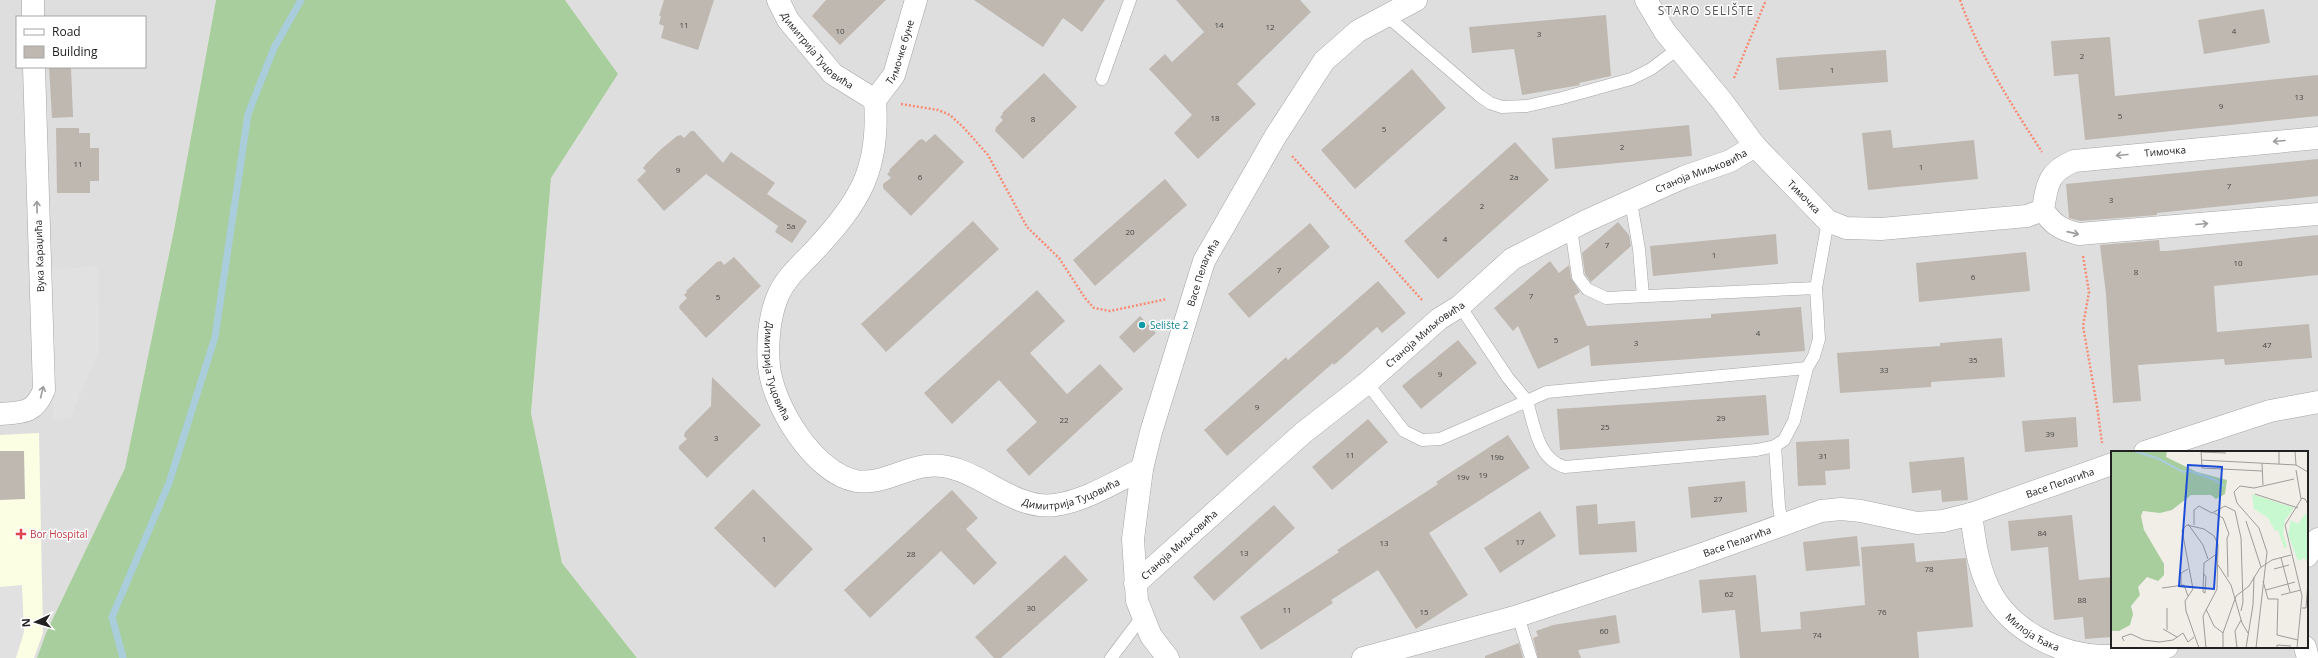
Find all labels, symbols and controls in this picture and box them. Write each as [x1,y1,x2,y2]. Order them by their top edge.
district label: STARO SELIŠTE [1658,2,1754,19]
street label: Димитрија Туцовића [778,10,856,92]
legend [16,16,146,68]
street label: Тимочке буне [882,18,917,87]
house number: 11 [679,19,689,30]
house number: 14 [1214,19,1224,30]
house number: 12 [1265,21,1275,32]
text: Road [52,23,81,40]
house number: 10 [835,25,845,36]
house number: 4 [2232,25,2237,36]
house number: 3 [1537,28,1542,39]
text: Building [52,43,98,60]
house number: 2 [2080,50,2085,61]
house number: 1 [1830,64,1834,75]
house number: 13 [2294,91,2304,102]
house number: 9 [2219,100,2224,111]
house number: 5 [2118,110,2123,121]
house number: 18 [1210,112,1220,123]
house number: 8 [1031,113,1036,124]
house number: 5 [1382,123,1387,134]
one-way arrow [2273,138,2286,145]
house number: 2 [1620,141,1625,152]
street label: Тимочка [2143,142,2187,160]
street label: Станоја Миљковића [1653,145,1750,196]
one-way arrow [2116,151,2129,158]
house number: 11 [73,158,83,169]
house number: 1 [1919,161,1923,172]
house number: 9 [676,164,681,175]
house number: 6 [918,171,923,182]
house number: 2a [1509,171,1519,182]
street label: Тимочка [1784,177,1824,216]
house number: 7 [2227,180,2232,191]
house number: 3 [2109,194,2114,205]
house number: 2 [1480,200,1485,211]
one-way arrow [33,201,41,214]
street label: Вука Караџића [31,220,47,292]
house number: 5a [786,220,796,231]
one-way arrow [2196,220,2209,228]
house number: 20 [1125,226,1135,237]
one-way arrow [2066,229,2079,237]
house number: 4 [1443,233,1448,244]
street label: Васе Пелагића [1183,236,1222,308]
house number: 7 [1605,239,1610,250]
house number: 1 [1712,249,1716,260]
house number: 10 [2233,257,2243,268]
house number: 7 [1277,264,1282,275]
house number: 8 [2134,266,2139,277]
house number: 6 [1971,271,1976,282]
house number: 7 [1529,290,1534,301]
house number: 5 [716,291,721,302]
street label: Станоја Миљковића [1382,298,1468,370]
place label: Selište 2 [1150,318,1189,332]
marker: Selište 2 [1137,320,1147,330]
street label: Димитрија Туцовића [761,321,794,423]
house number: 4 [1756,327,1761,338]
house number: 5 [1554,334,1559,345]
house number: 3 [1634,337,1639,348]
house number: 47 [2262,339,2272,350]
house number: 35 [1968,354,1978,365]
house number: 33 [1879,364,1889,375]
house number: 9 [1438,368,1443,379]
one-way arrow [38,386,46,399]
house number: 9 [1255,401,1260,412]
house number: 29 [1716,412,1726,423]
house number: 22 [1059,414,1069,425]
house number: 25 [1600,421,1610,432]
house number: 39 [2045,428,2055,439]
house number: 3 [714,432,719,443]
house number: 11 [1345,449,1355,460]
house number: 31 [1818,450,1828,461]
house number: 19b [1490,451,1504,462]
inset map [2111,451,2308,648]
street label: Васе Пелагића [2024,464,2096,501]
house number: 19 [1478,469,1488,480]
house number: 19v [1456,471,1470,482]
street label: Димитрија Туцовића [1021,475,1122,513]
house number: 27 [1713,493,1723,504]
street label: Станоја Миљковића [1138,506,1220,583]
street label: Васе Пелагића [1701,523,1773,560]
place label: Bor Hospital [30,527,88,541]
house number: 84 [2037,527,2047,538]
marker: Bor Hospital [15,528,27,540]
house number: 1 [762,533,766,544]
house number: 17 [1515,536,1525,547]
house number: 13 [1379,537,1389,548]
house number: 13 [1239,547,1249,558]
house number: 28 [906,548,916,559]
house number: 78 [1924,563,1934,574]
house number: 62 [1724,588,1734,599]
house number: 88 [2077,594,2087,605]
north arrow [16,602,56,642]
house number: 30 [1026,602,1036,613]
house number: 11 [1282,604,1292,615]
house number: 15 [1419,606,1429,617]
house number: 76 [1877,606,1887,617]
street label: Милоја Ђака [2003,610,2062,654]
text: N [18,618,33,628]
house number: 60 [1599,625,1609,636]
house number: 74 [1812,629,1822,640]

